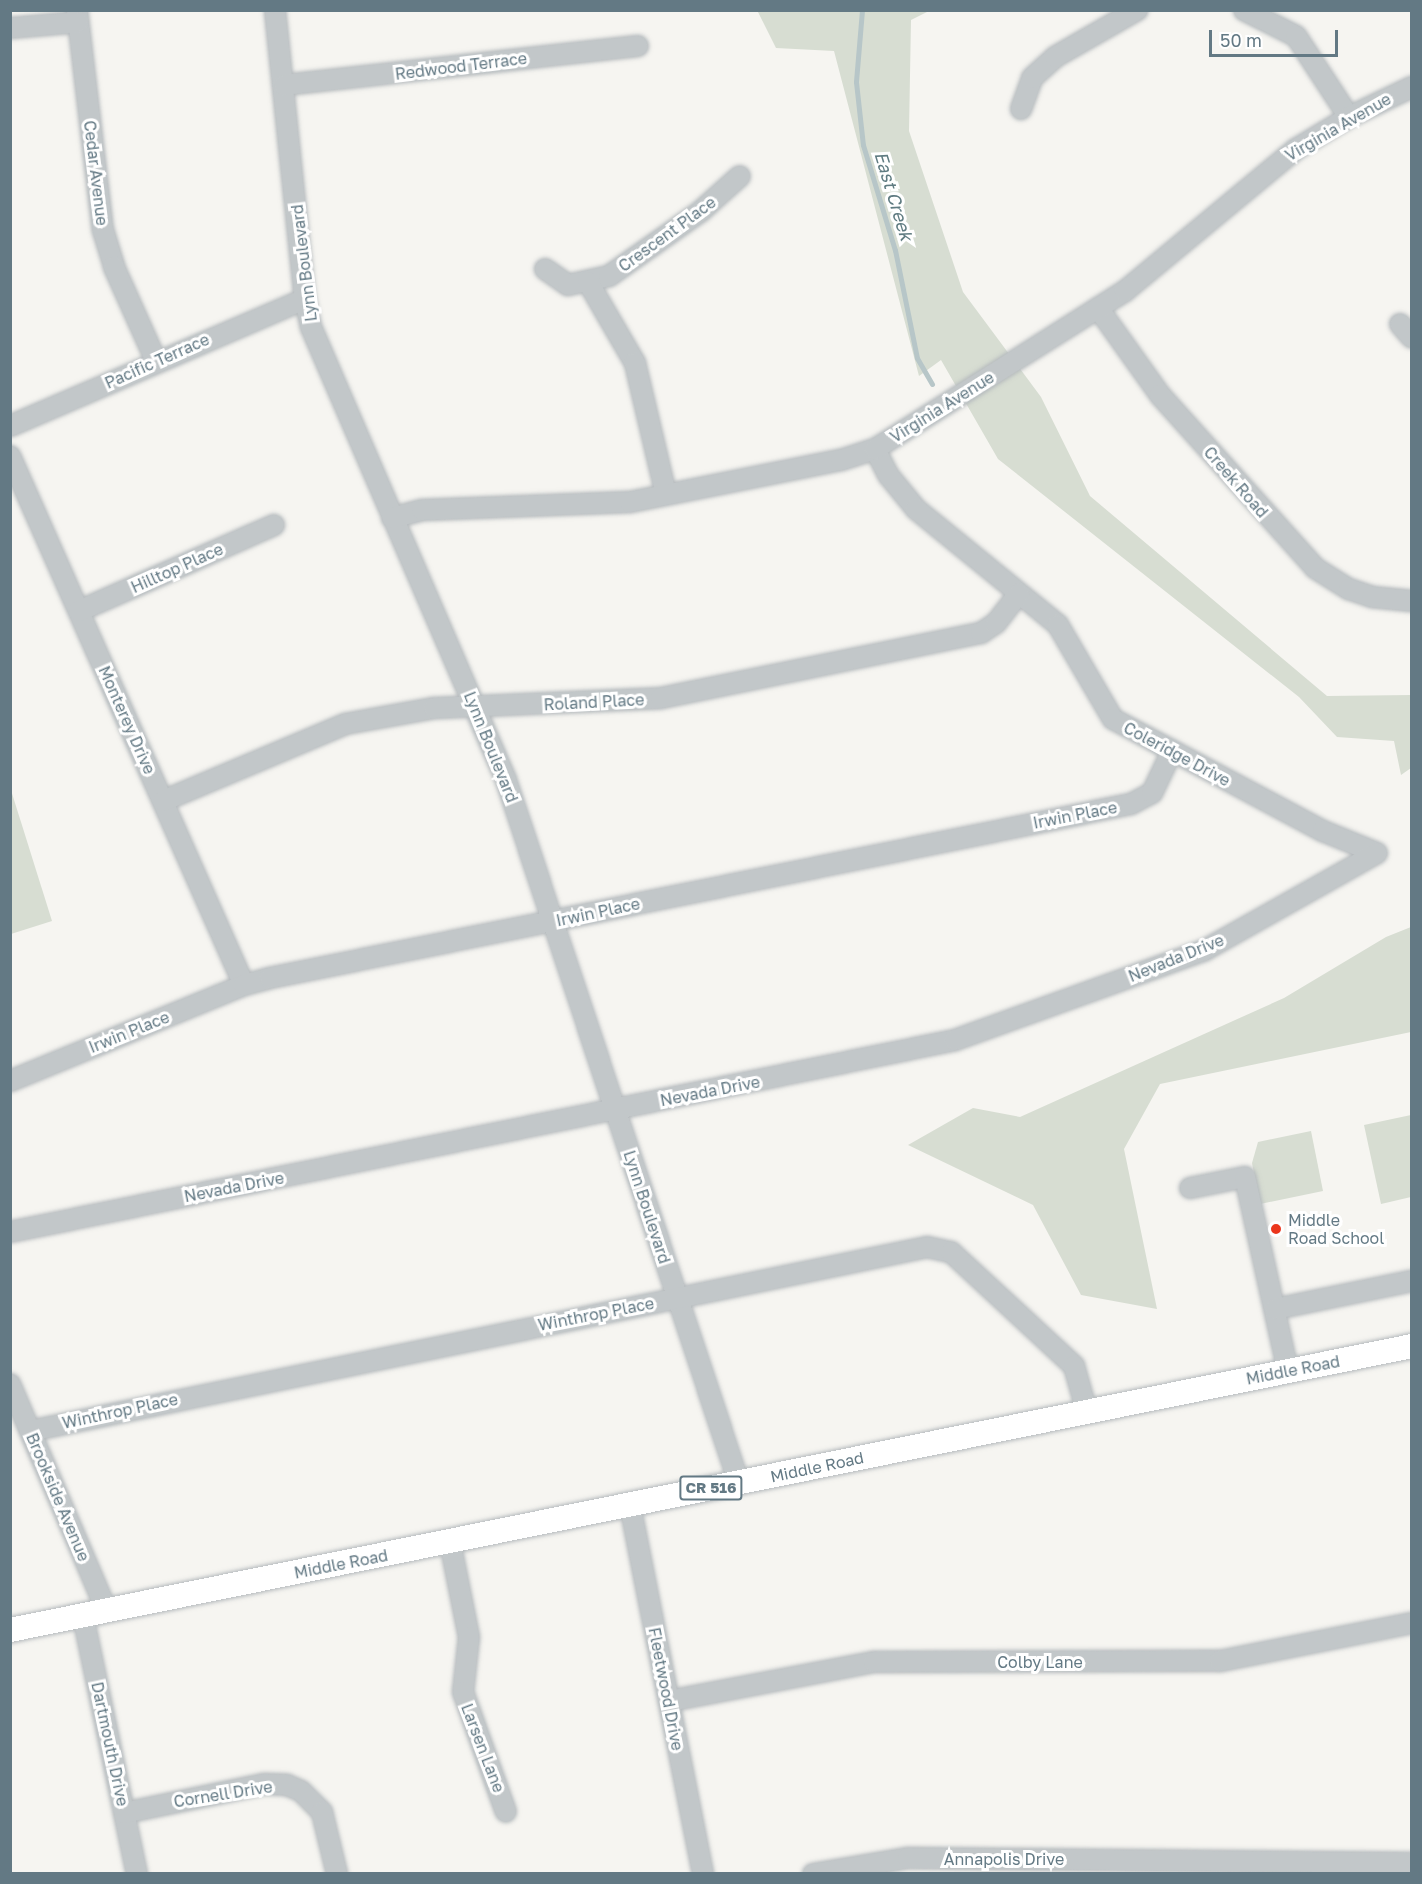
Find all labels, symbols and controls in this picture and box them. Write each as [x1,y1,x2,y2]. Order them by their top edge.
scale bar [1212,18,1341,56]
text: 50 m [1220,29,1262,51]
street label: Redwood Terrace [394,48,528,84]
street label: Virginia Avenue [1282,89,1394,165]
street label: Cedar Avenue [80,119,112,227]
water label: East Creek [870,149,918,243]
street label: Crescent Place [615,192,719,276]
street label: Lynn Boulevard [287,203,321,323]
street label: Pacific Terrace [102,329,212,393]
street label: Virginia Avenue [887,367,997,447]
street label: Creek Road [1200,443,1272,521]
street label: Hilltop Place [128,539,226,597]
street label: Monterey Drive [95,663,159,777]
street label: Lynn Boulevard [460,689,522,805]
street label: Roland Place [543,690,645,714]
street label: Coleridge Drive [1120,718,1234,790]
street label: Irwin Place [1031,797,1119,833]
street label: Irwin Place [554,894,642,930]
street label: Nevada Drive [1126,930,1226,986]
street label: Irwin Place [86,1007,172,1057]
street label: Nevada Drive [659,1072,761,1110]
street label: Lynn Boulevard [620,1148,674,1266]
street label: Nevada Drive [183,1168,285,1206]
place label: Middle Road School [1288,1210,1384,1248]
marker: Middle Road School [1269,1222,1283,1236]
street label: Winthrop Place [536,1293,656,1335]
street label: Middle Road [1244,1351,1342,1389]
street label: Winthrop Place [60,1389,180,1433]
street label: Brookside Avenue [22,1430,94,1564]
street label: Middle Road [768,1448,866,1486]
road number: CR 516 [678,1476,744,1500]
street label: Middle Road [292,1545,390,1583]
street label: Fleetwood Drive [645,1626,687,1752]
street label: Colby Lane [997,1652,1083,1672]
street label: Dartmouth Drive [87,1680,133,1808]
street label: Larsen Lane [457,1701,509,1795]
street label: Cornell Drive [172,1777,274,1811]
street label: Annapolis Drive [944,1849,1064,1869]

